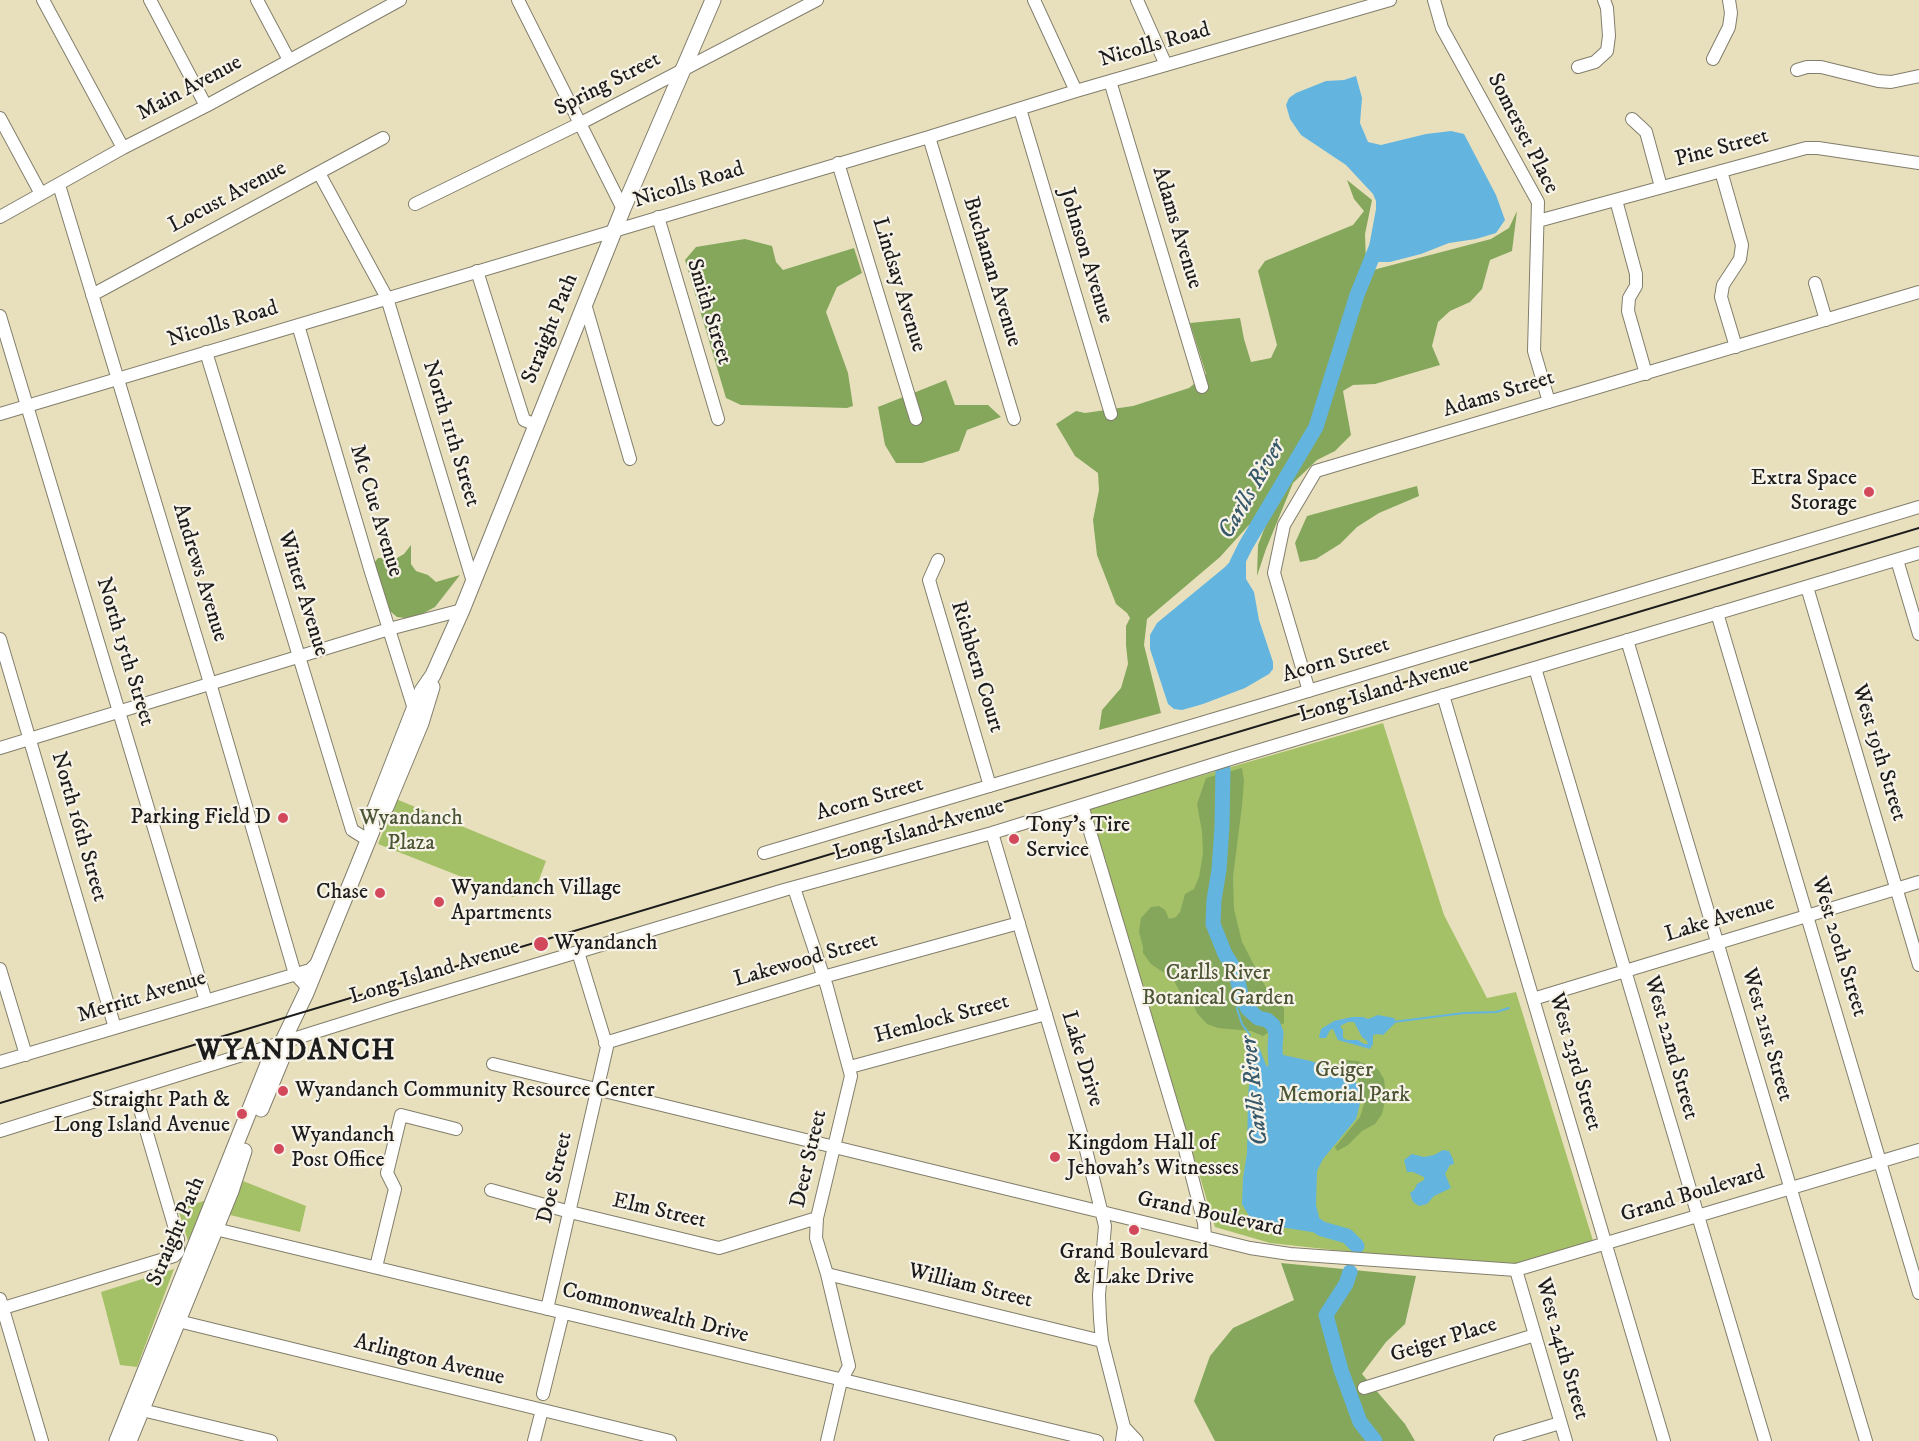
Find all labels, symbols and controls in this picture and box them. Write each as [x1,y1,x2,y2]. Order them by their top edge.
street label: Nicolls Road [1097,18,1213,74]
street label: Spring Street [551,47,665,123]
street label: Main Avenue [133,50,247,128]
street label: Somerset Place [1480,69,1564,199]
street label: Pine Street [1672,124,1772,174]
street label: Locust Avenue [165,156,291,240]
street label: Nicolls Road [631,157,747,215]
street label: Adams Avenue [1145,164,1207,292]
street label: Johnson Avenue [1052,185,1118,327]
street label: Buchanan Avenue [956,194,1026,350]
street label: Lindsay Avenue [865,215,931,355]
street label: Smith Street [679,256,737,368]
street label: Straight Path [517,270,585,388]
street label: Nicolls Road [165,296,281,354]
street label: North 11th Street [415,358,485,510]
street label: Adams Street [1440,366,1558,424]
water label: Carlls River [1213,435,1293,545]
street label: Mc Cue Avenue [342,442,408,580]
place label: Extra Space Storage [1751,466,1857,518]
marker: Extra Space Storage [1862,485,1876,499]
street label: Andrews Avenue [165,501,233,645]
street label: Winter Avenue [270,528,334,660]
street label: North 15th Street [89,575,159,729]
street label: Richbern Court [943,598,1009,736]
street label: Acorn Street [1279,632,1393,690]
street label: Long Island Avenue [1296,653,1472,729]
street label: West 19th Street [1845,681,1911,825]
street label: North 16th Street [44,749,112,905]
street label: Acorn Street [813,772,927,828]
street label: Long Island Avenue [831,794,1007,868]
place label: Parking Field D [130,805,271,831]
park label: Wyandanch Plaza [359,806,463,858]
marker: Parking Field D [276,811,290,825]
place label: Tony’s Tire Service [1026,813,1130,864]
marker: Tony’s Tire Service [1007,832,1021,846]
street label: West 20th Street [1804,874,1872,1020]
place label: Wyandanch Village Apartments [451,876,621,927]
place label: Chase [316,880,368,906]
marker: Chase [373,886,387,900]
street label: Lake Avenue [1662,891,1778,949]
marker: Wyandanch Village Apartments [432,895,446,909]
street label: Lakewood Street [731,928,881,994]
place label: Wyandanch [554,931,658,957]
street label: Long Island Avenue [347,935,523,1011]
marker: Wyandanch [532,935,550,953]
park label: Carlls River Botanical Garden [1142,961,1294,1012]
street label: West 21st Street [1734,965,1798,1105]
street label: Merritt Avenue [74,966,210,1030]
street label: West 22nd Street [1637,973,1703,1123]
street label: Hemlock Street [872,989,1012,1051]
street label: West 23rd Street [1542,990,1606,1134]
street label: Lake Drive [1054,1008,1108,1110]
water label: Carlls River [1236,1035,1276,1147]
district label: WYANDANCH [196,1036,396,1070]
park label: Geiger Memorial Park [1278,1058,1410,1110]
place label: Wyandanch Community Resource Center [295,1078,655,1104]
marker: Wyandanch Community Resource Center [276,1084,290,1098]
place label: Straight Path & Long Island Avenue [54,1088,230,1140]
marker: Straight Path & Long Island Avenue [235,1107,249,1121]
street label: Deer Street [786,1108,834,1210]
place label: Wyandanch Post Office [291,1123,395,1174]
street label: Doe Street [533,1130,579,1226]
place label: Kingdom Hall of Jehovah’s Witnesses [1067,1131,1239,1182]
marker: Wyandanch Post Office [272,1142,286,1156]
marker: Kingdom Hall of Jehovah’s Witnesses [1048,1150,1062,1164]
street label: Grand Boulevard [1618,1161,1768,1229]
street label: Straight Path [142,1173,212,1291]
street label: Grand Boulevard [1134,1187,1286,1243]
street label: Elm Street [610,1188,708,1236]
marker: Grand Boulevard & Lake Drive [1127,1223,1141,1237]
place label: Grand Boulevard & Lake Drive [1059,1240,1209,1292]
street label: William Street [905,1259,1035,1315]
street label: West 24th Street [1528,1275,1594,1423]
street label: Commonwealth Drive [559,1278,751,1350]
street label: Geiger Place [1387,1312,1501,1370]
street label: Arlington Avenue [351,1330,507,1392]

